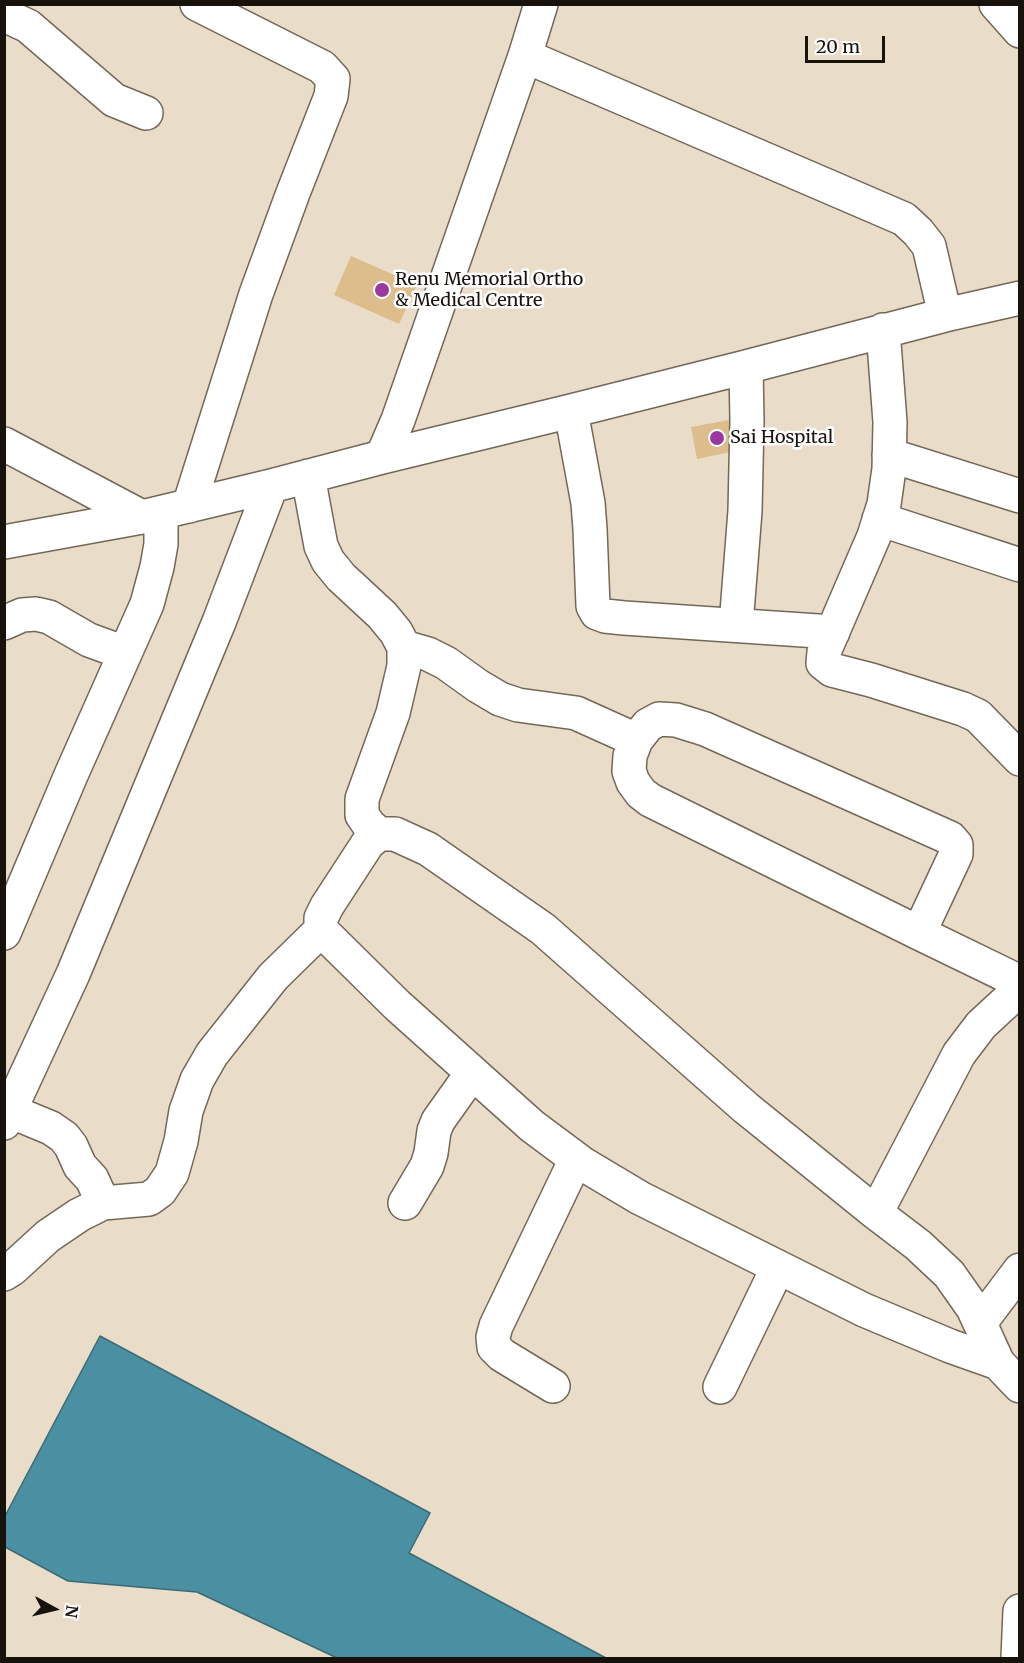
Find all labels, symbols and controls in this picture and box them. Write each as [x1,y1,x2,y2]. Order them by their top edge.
scale bar [808,24,888,62]
text: 20 m [816,35,860,58]
place label: Renu Memorial Ortho & Medical Centre [395,269,583,312]
marker: Renu Memorial Ortho & Medical Centre [373,281,391,299]
place label: Sai Hospital [730,427,833,449]
marker: Sai Hospital [708,429,726,447]
north arrow [24,1579,84,1639]
text: N [61,1604,83,1619]

